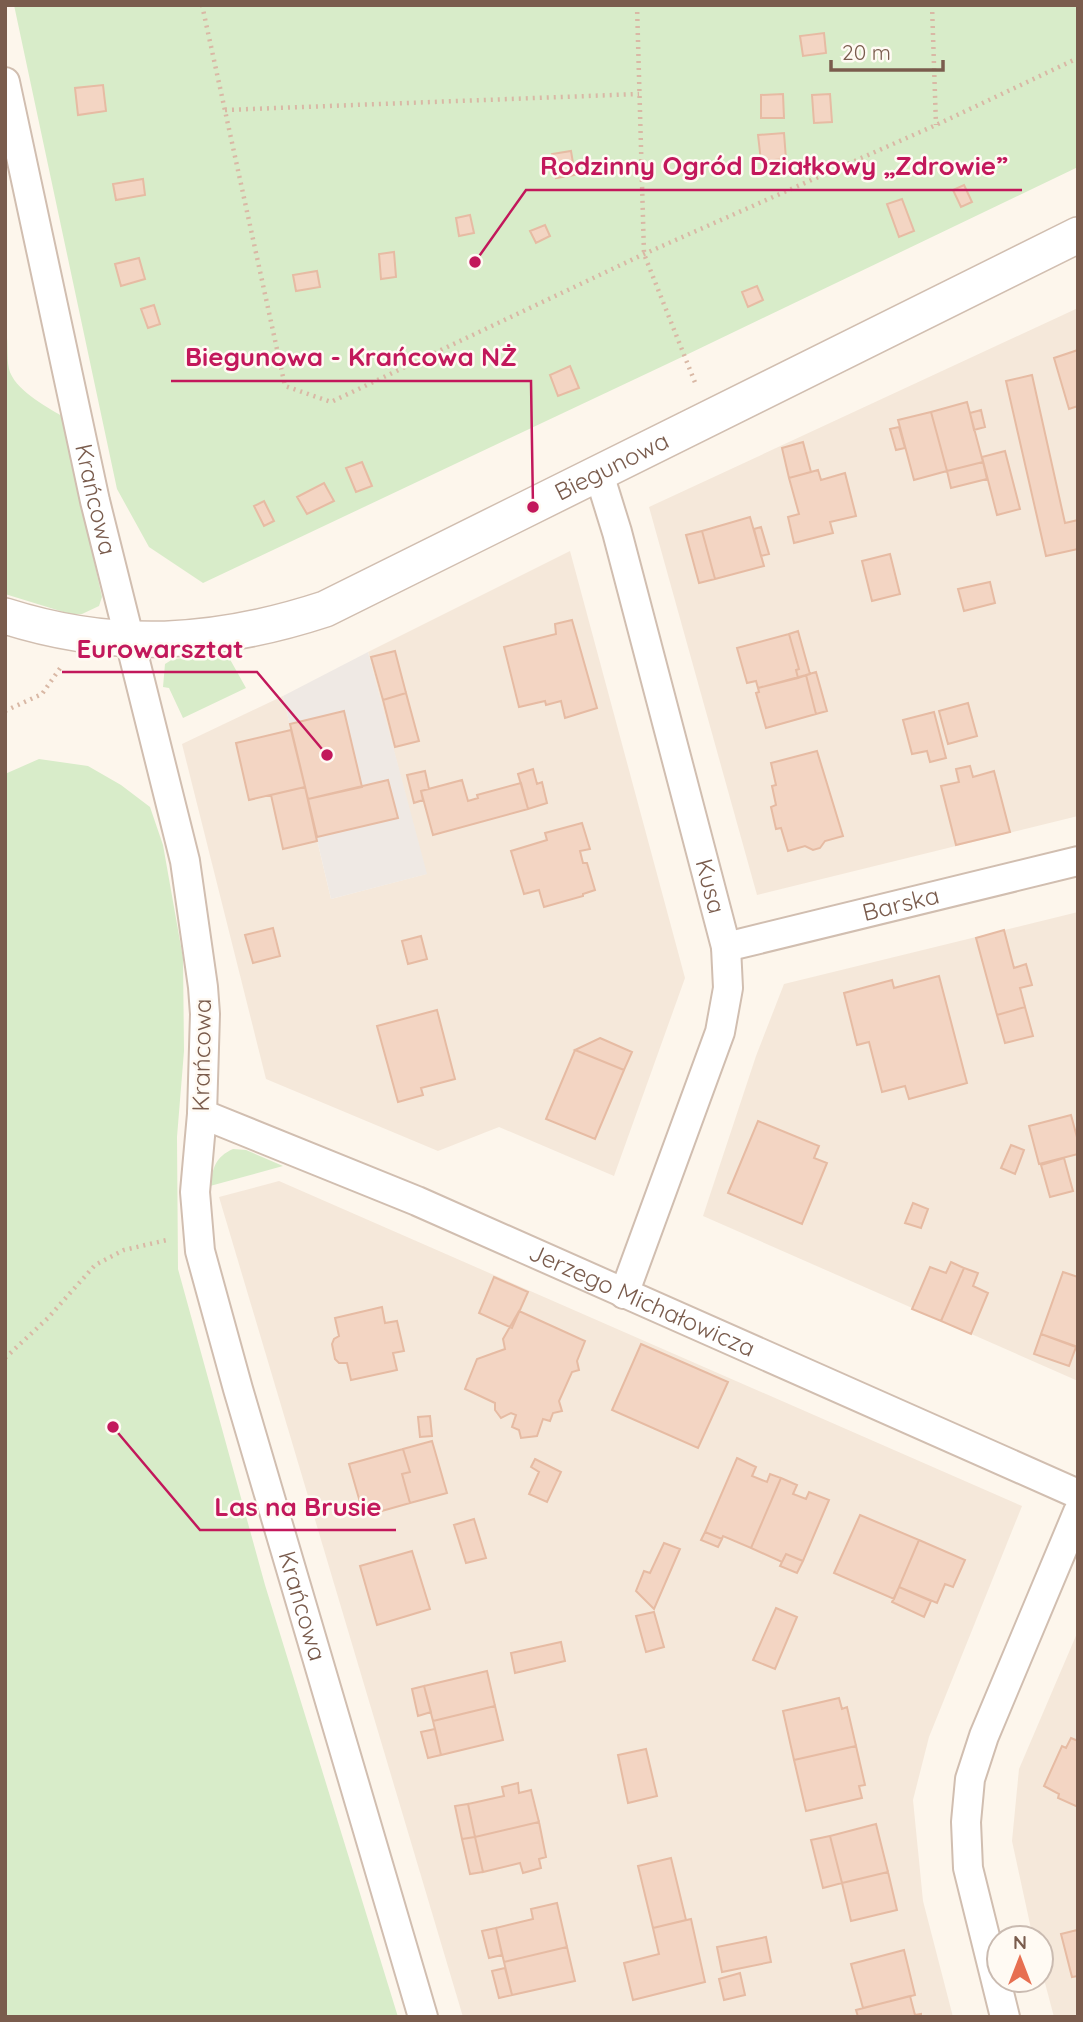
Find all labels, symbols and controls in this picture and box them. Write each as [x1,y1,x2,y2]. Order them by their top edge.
scale bar [831,28,943,72]
text: 20 m [842,39,891,65]
callout: Rodzinny Ogród Działkowy „Zdrowie” [526,143,1022,190]
text: Rodzinny Ogród Działkowy „Zdrowie” [540,149,1008,182]
callout: Biegunowa - Krańcowa NŻ [171,334,531,381]
text: Biegunowa - Krańcowa NŻ [185,340,517,373]
street label: Biegunowa [549,425,673,507]
street label: Krańcowa [69,441,124,558]
callout: Eurowarsztat [62,625,257,672]
text: Eurowarsztat [76,632,244,665]
street label: Kusa [689,855,733,917]
street label: Barska [859,879,942,927]
street label: Krańcowa [185,998,217,1112]
street label: Jerzego Michałowicza [525,1237,760,1363]
callout: Las na Brusie [200,1483,396,1530]
text: Las na Brusie [214,1490,382,1523]
street label: Krańcowa [273,1547,333,1664]
north arrow [985,1924,1055,1994]
text: N [1013,1930,1027,1954]

